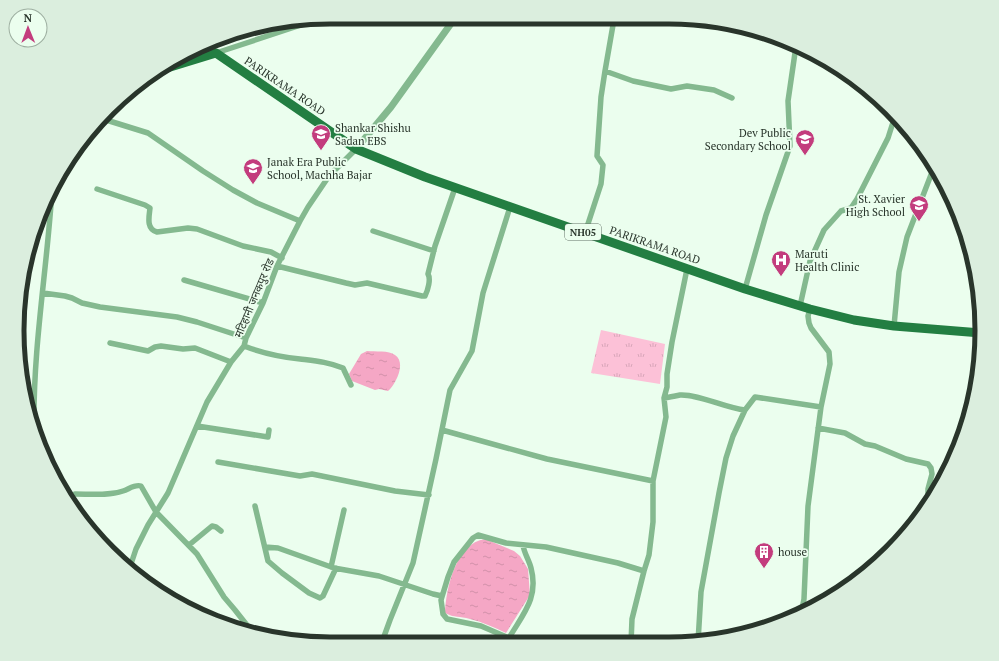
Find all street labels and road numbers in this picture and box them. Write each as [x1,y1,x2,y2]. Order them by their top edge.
street label: PARIKRAMA ROAD [242,54,328,118]
street label: PARIKRAMA ROAD [608,223,702,267]
road number: NH05 [565,224,601,240]
street label: मटिहानी जनकपुर रोड [231,256,277,340]

